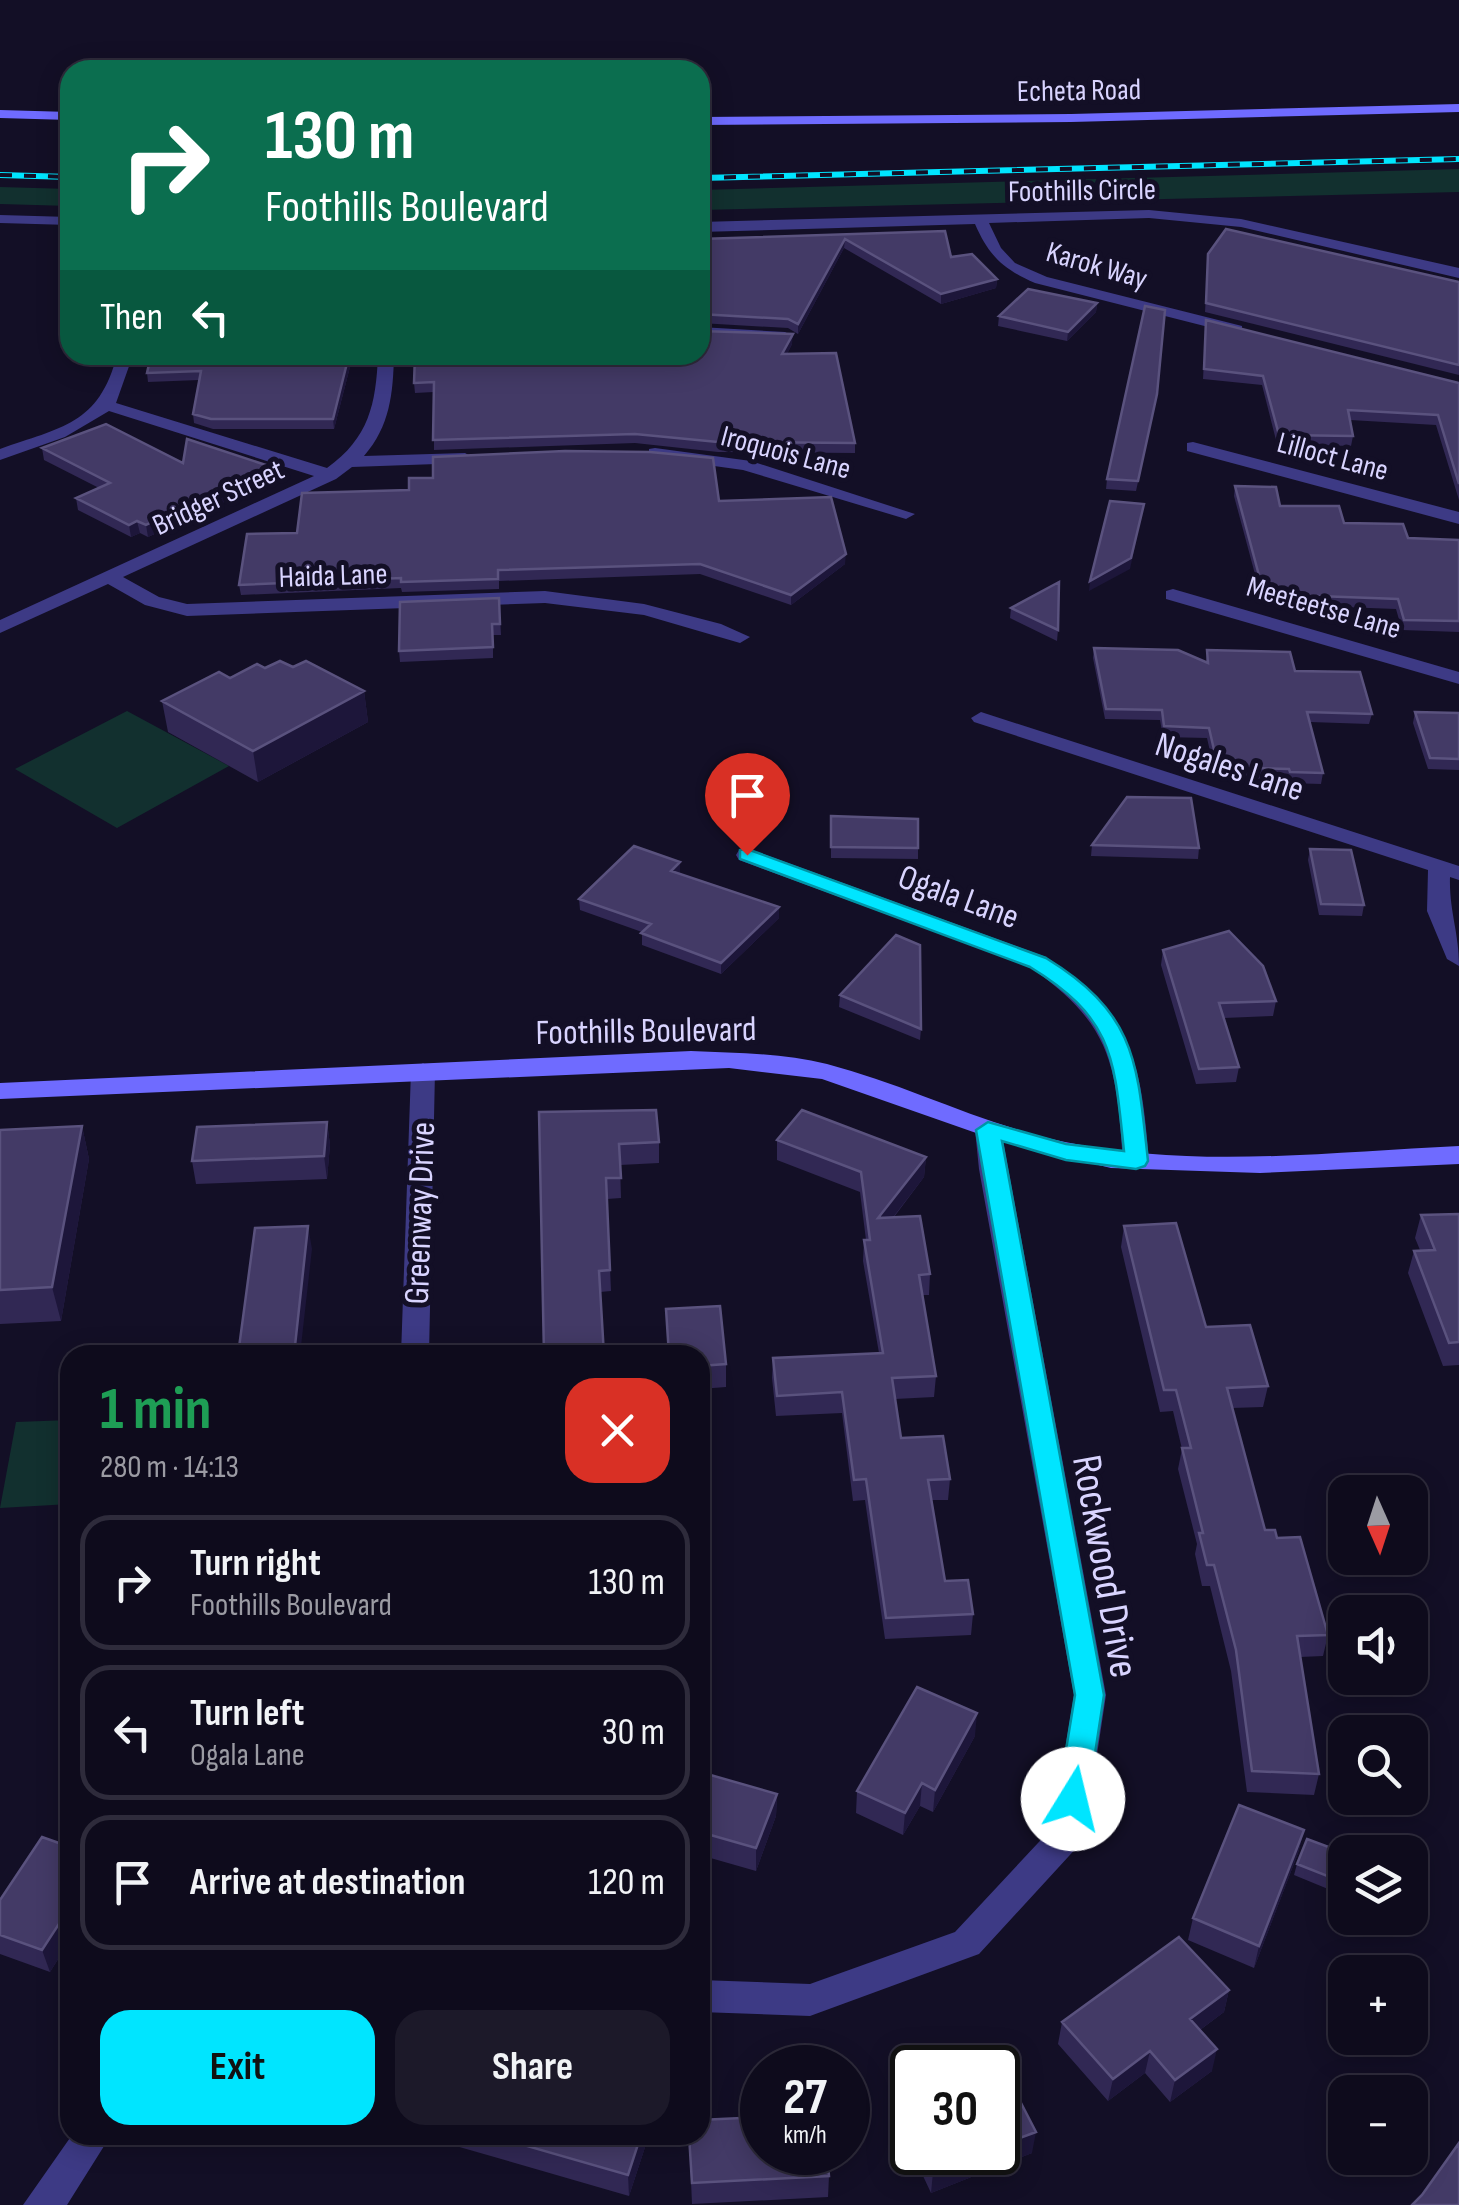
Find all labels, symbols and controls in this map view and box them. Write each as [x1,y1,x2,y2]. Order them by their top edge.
street label: Echeta Road [1017,72,1141,110]
text: 130 m [265,95,414,179]
icon: right [100,100,230,230]
street label: Foothills Circle [1008,172,1156,210]
text: Foothills Boulevard [265,180,549,235]
street label: Karok Way [1042,234,1152,298]
icon: left [183,290,238,345]
text: Then [100,295,163,340]
street label: Iroquois Lane [717,418,855,488]
street label: Lilloct Lane [1273,425,1392,489]
street label: Bridger Street [147,452,290,544]
street label: Haida Lane [278,556,388,596]
street label: Meeteetse Lane [1242,569,1405,647]
street label: Nogales Lane [1150,723,1309,812]
pin [705,753,790,856]
icon: arrive [720,768,775,823]
street label: Ogala Lane [892,856,1025,939]
street label: Foothills Boulevard [535,1008,757,1055]
street label: Greenway Drive [396,1121,445,1305]
text: 1 min [100,1374,212,1446]
button: close [565,1378,670,1483]
text: 280 m · 14:13 [100,1448,239,1487]
street label: Rockwood Drive [1060,1451,1149,1682]
north arrow [1328,1475,1428,1575]
map controls [1328,1475,1428,2175]
text: Turn right [190,1541,321,1586]
icon: right [105,1555,160,1610]
text: 130 m [588,1560,665,1605]
text: Foothills Boulevard [190,1586,392,1625]
button: sound [1328,1595,1428,1695]
text: Turn left [190,1691,304,1736]
icon: left [105,1705,160,1760]
text: 30 m [602,1710,665,1755]
button: search [1328,1715,1428,1815]
text: Ogala Lane [190,1736,305,1775]
position arrow [1021,1747,1125,1851]
button: layers [1328,1835,1428,1935]
icon: arrive [105,1855,160,1910]
text: Arrive at destination [190,1860,465,1905]
text: 120 m [588,1860,665,1905]
button: + [1328,1955,1428,2055]
button: Exit [100,2010,375,2125]
button: Share [395,2010,670,2125]
speed limit sign: 30 [890,2045,1020,2175]
text: 27 [783,2068,827,2128]
button: − [1328,2075,1428,2175]
text: km/h [783,2120,827,2151]

